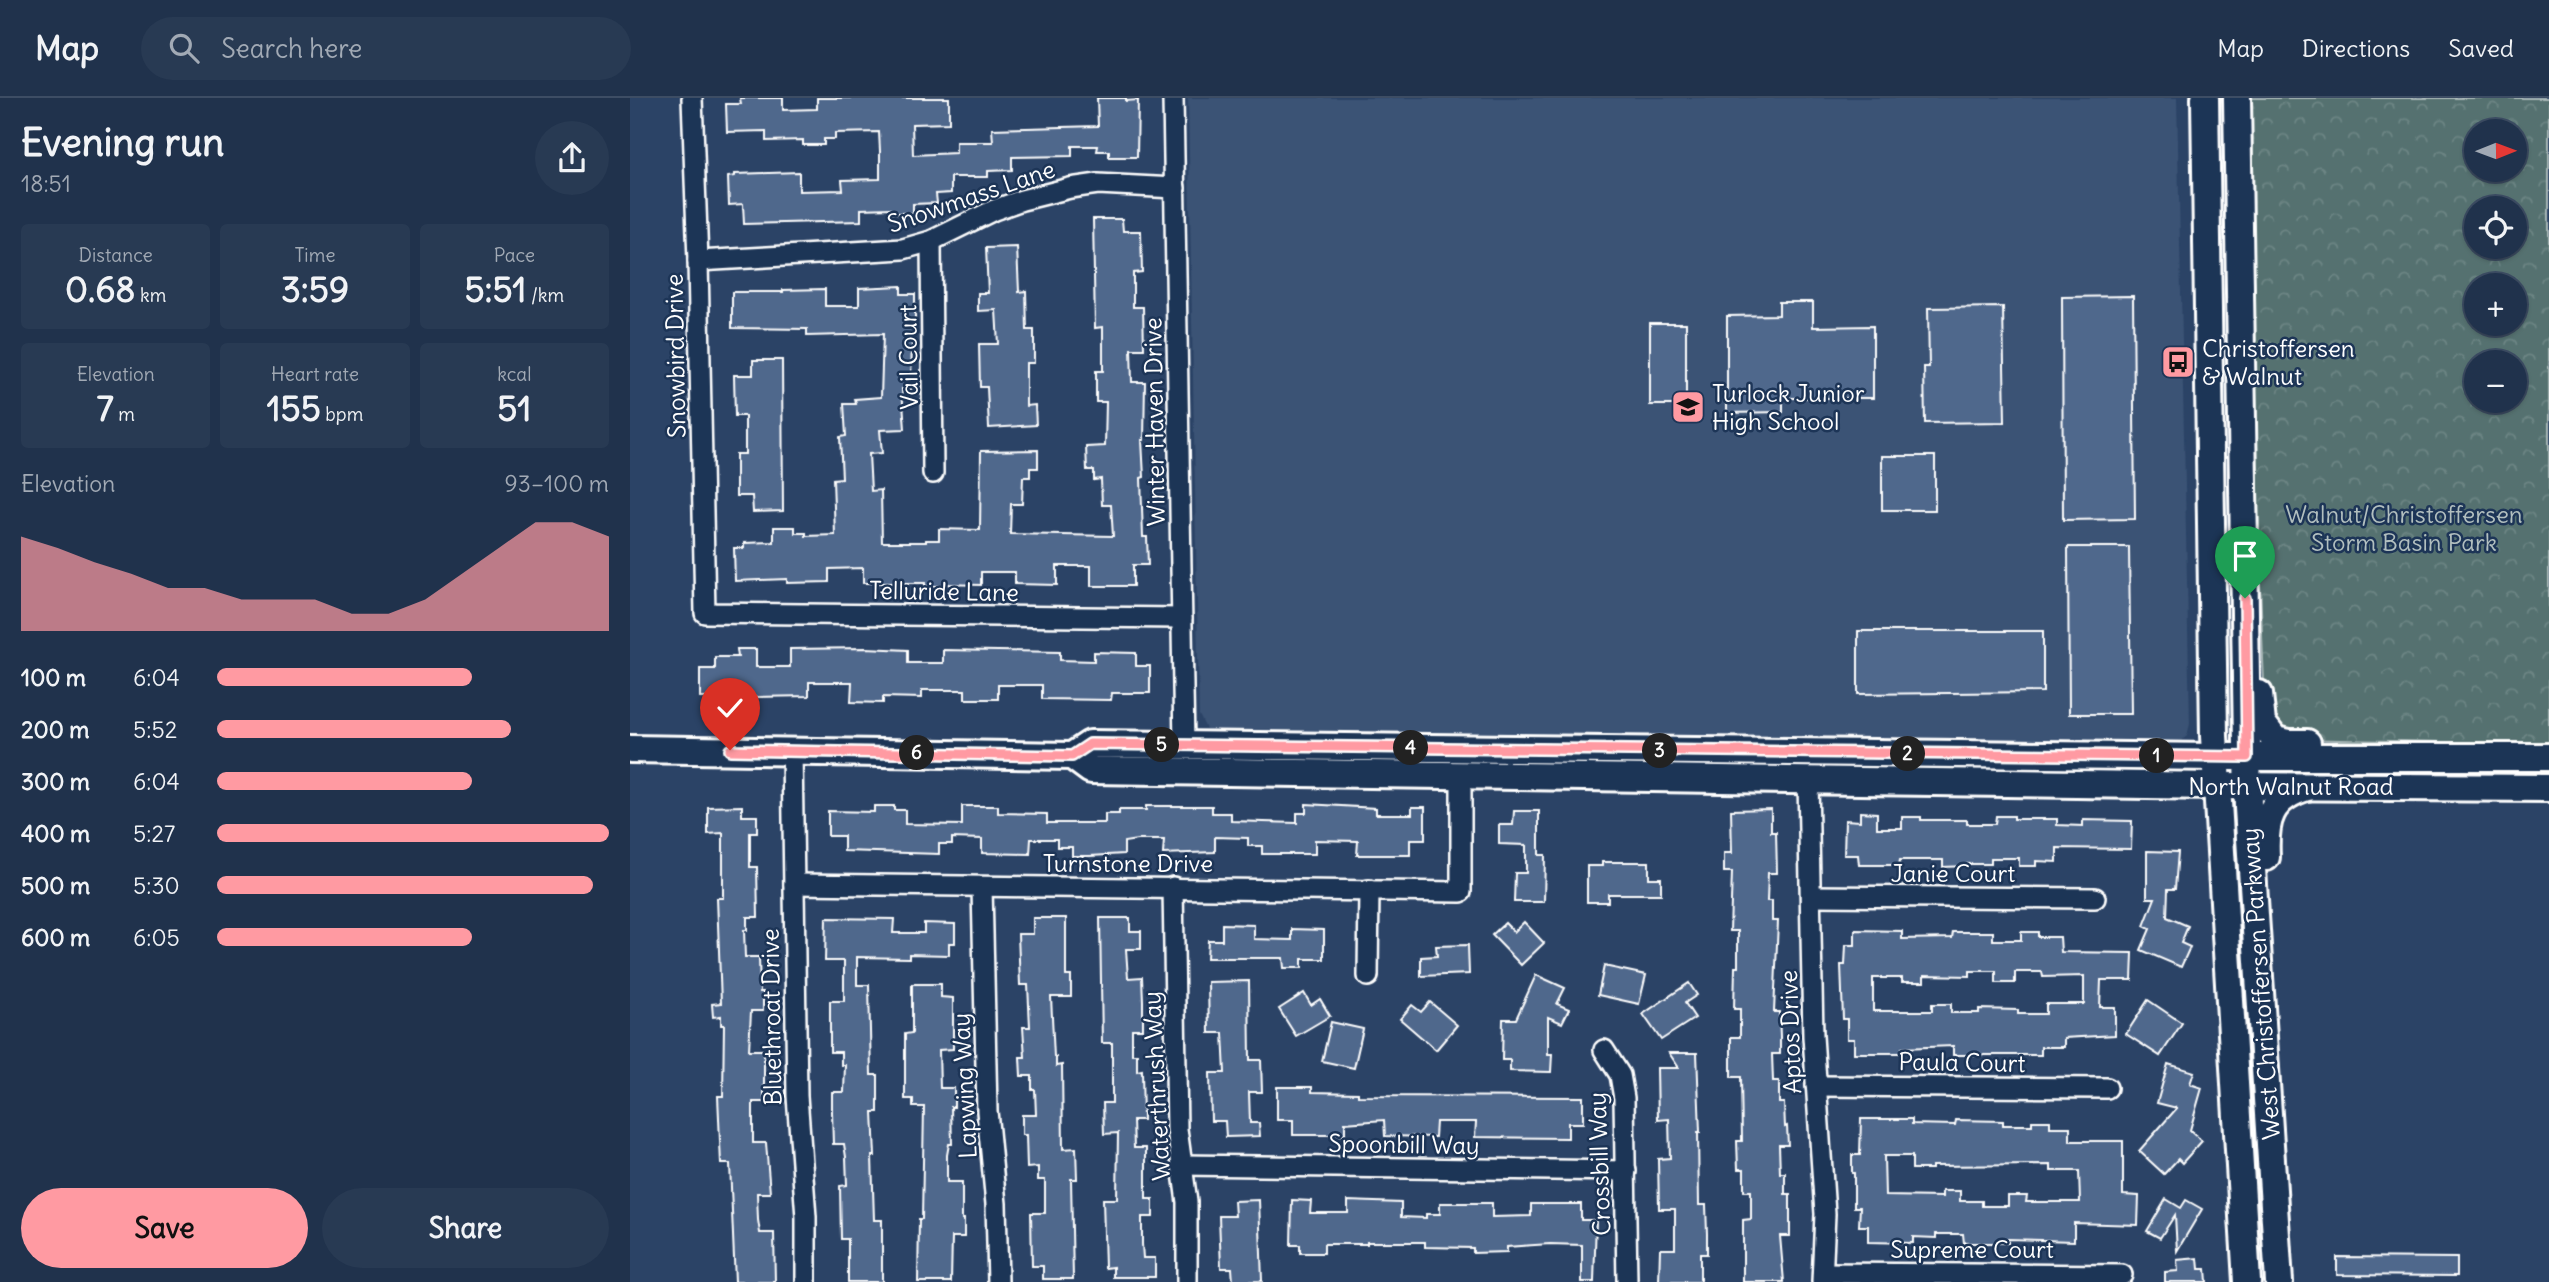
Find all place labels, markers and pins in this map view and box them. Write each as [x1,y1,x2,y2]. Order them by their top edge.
place label: Christoffersen & Walnut [2202,333,2355,391]
bus stop icon: Christoffersen & Walnut [2159,343,2197,381]
place label: Turlock Junior High School [1712,378,1865,436]
school or university icon: Turlock Junior High School [1669,388,1707,426]
pin [2215,526,2275,598]
pin [700,678,760,750]
pin: 5 [1144,728,1180,762]
pin: 4 [1394,730,1428,766]
pin: 3 [1642,734,1678,768]
pin: 6 [900,736,934,770]
pin: 2 [1890,736,1926,772]
pin: 1 [2140,738,2174,774]

